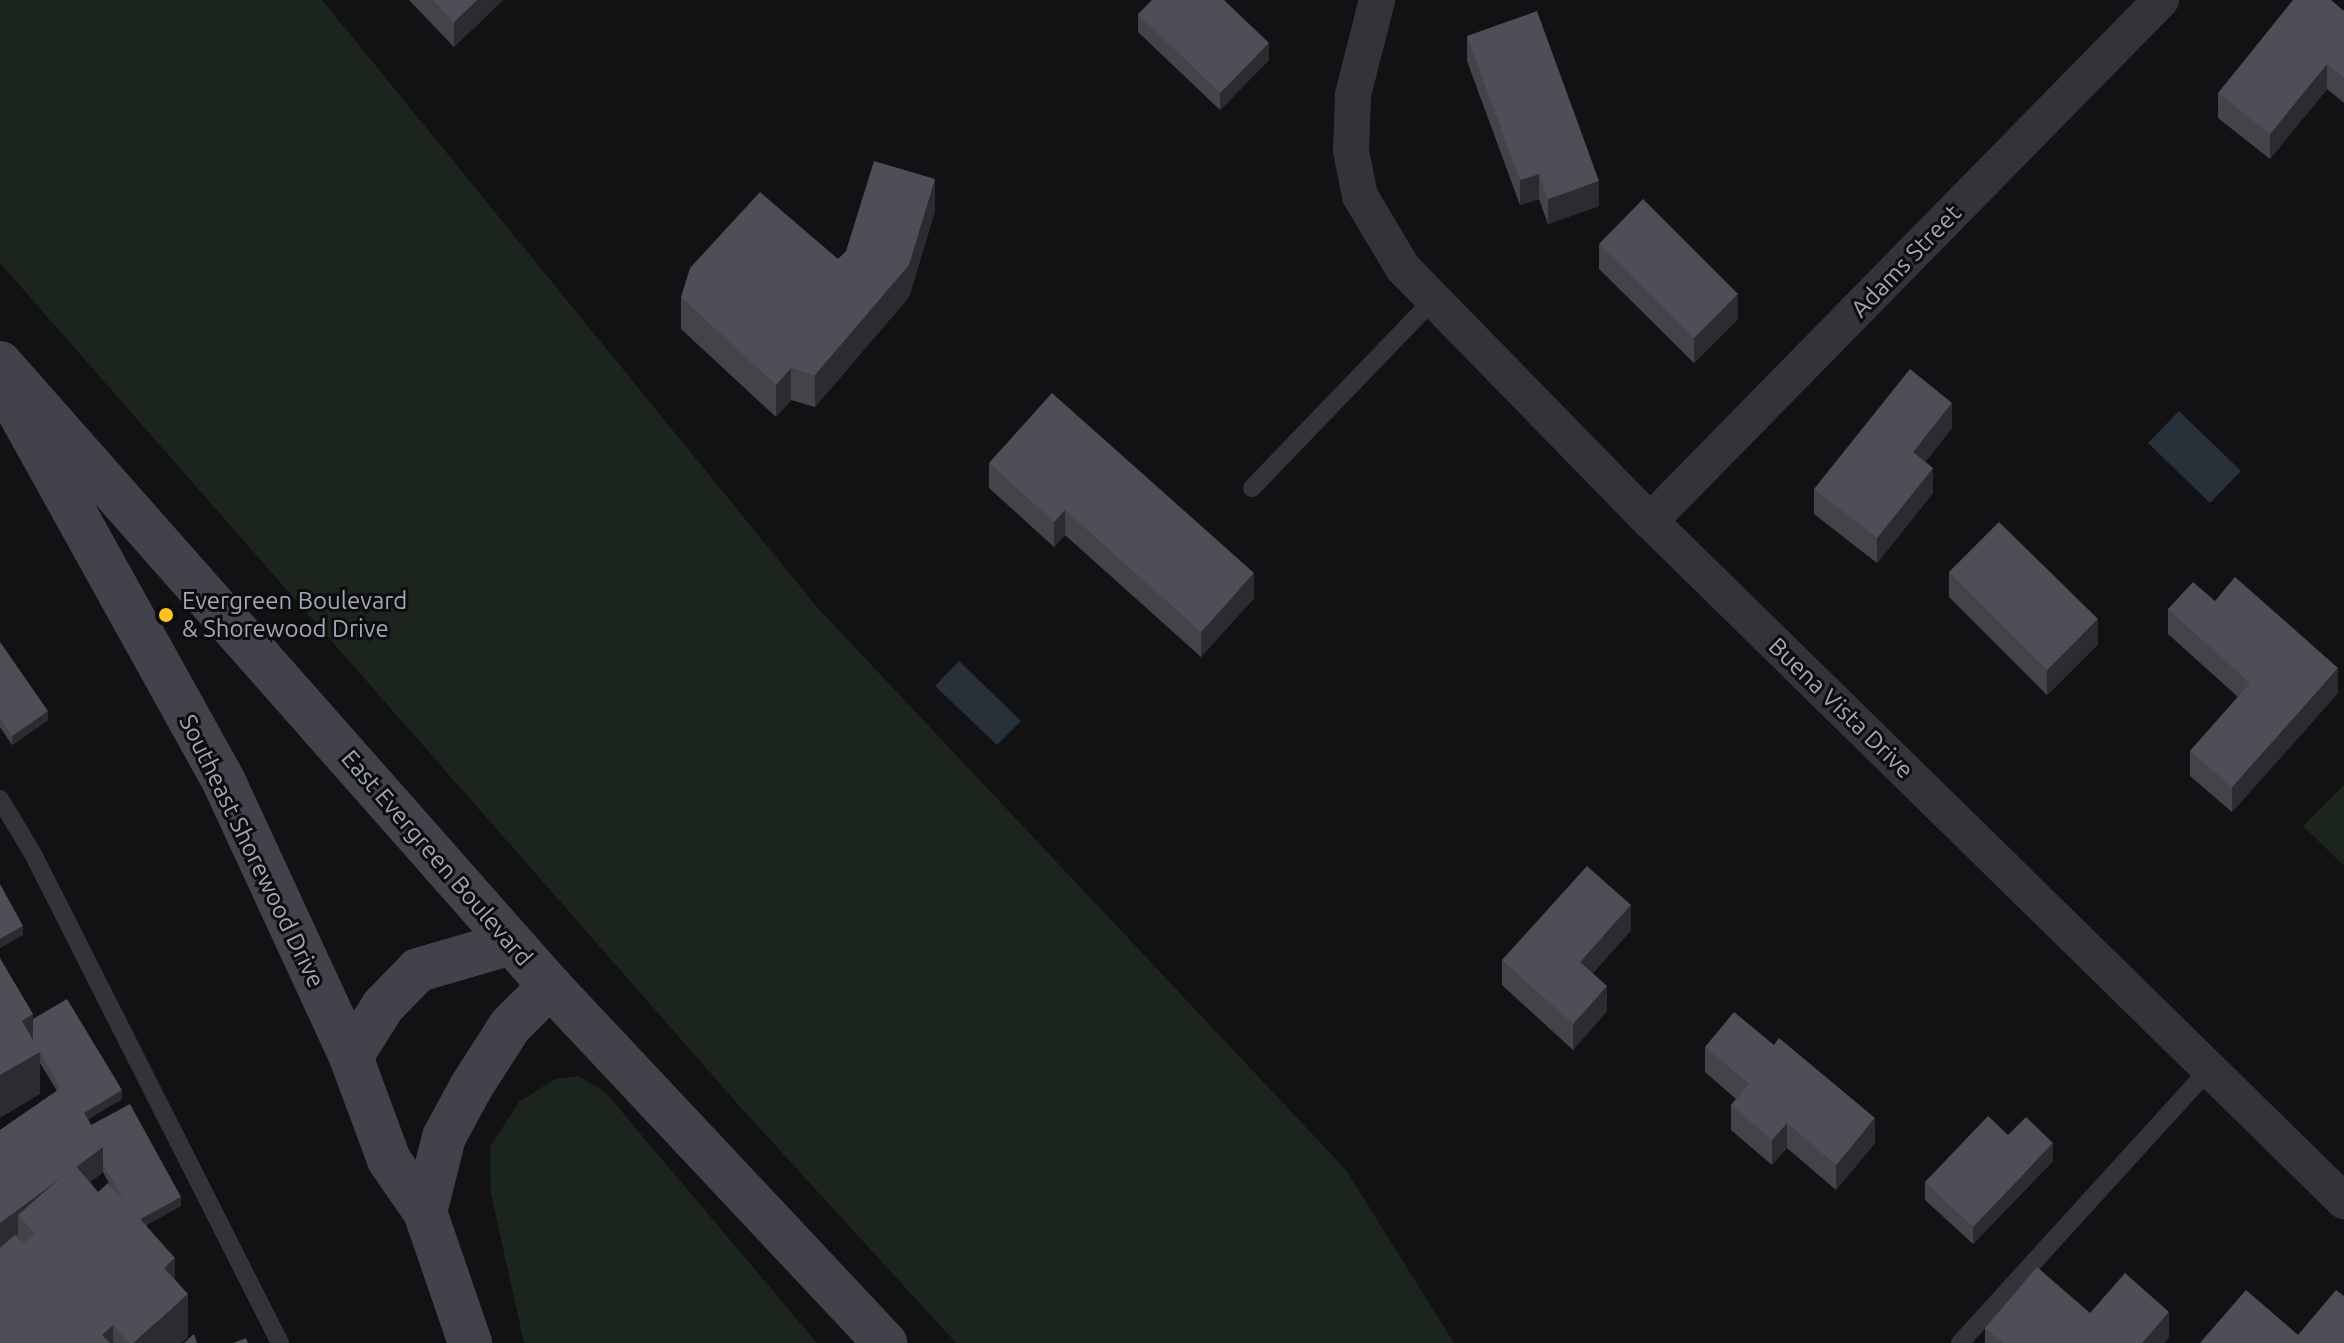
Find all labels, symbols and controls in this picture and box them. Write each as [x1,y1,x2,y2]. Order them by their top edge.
street label: Adams Street [1845,199,1967,323]
place label: Evergreen Boulevard & Shorewood Drive [182,587,407,643]
marker: Evergreen Boulevard & Shorewood Drive [157,606,175,624]
street label: Buena Vista Drive [1763,632,1919,784]
street label: Southeast Shorewood Drive [173,710,331,992]
street label: East Evergreen Boulevard [335,744,539,972]

